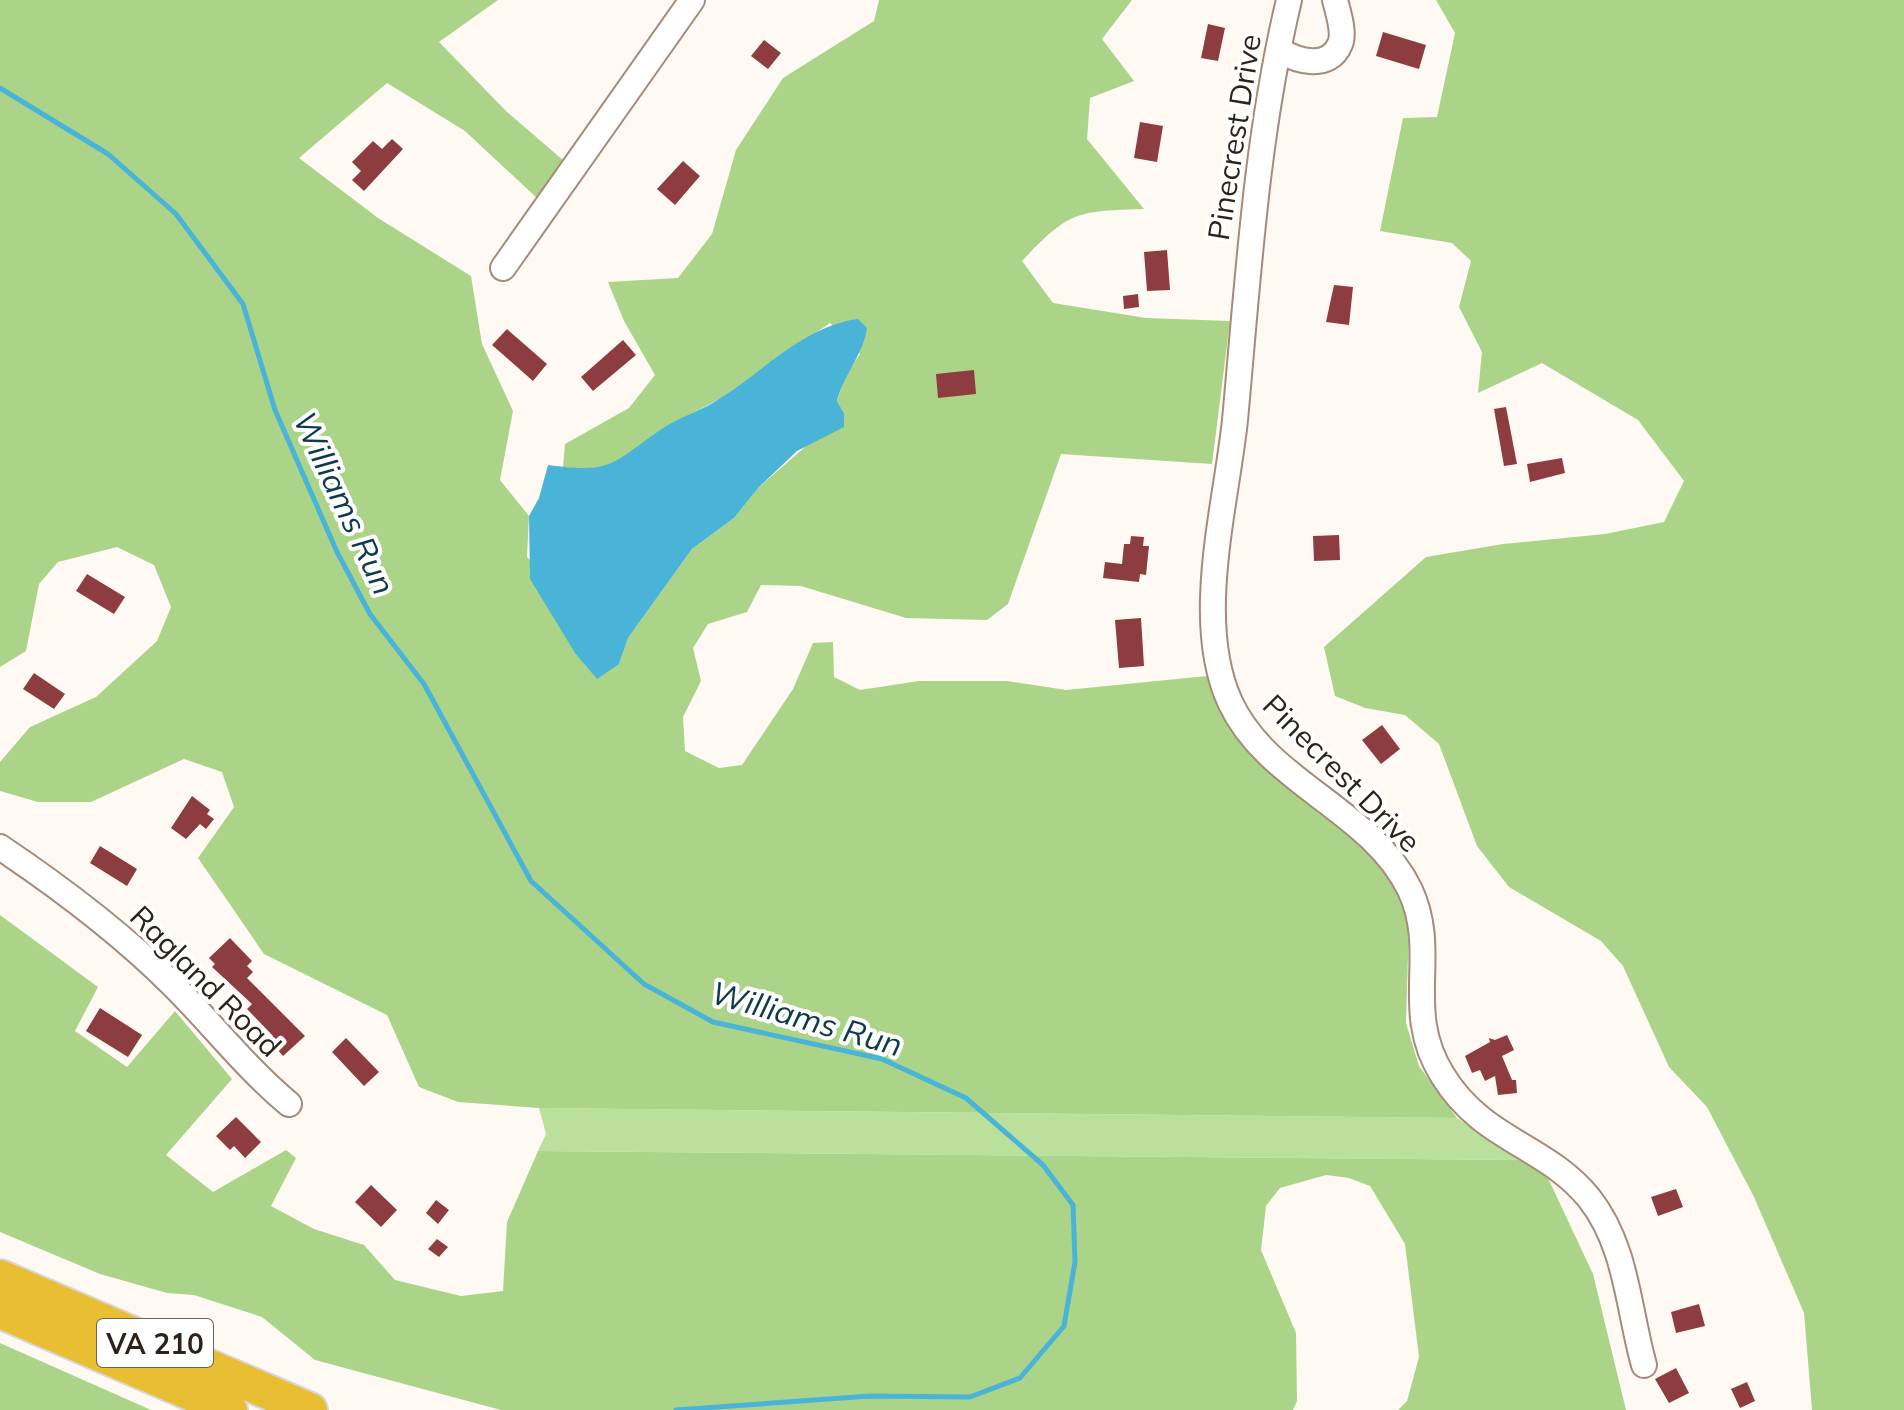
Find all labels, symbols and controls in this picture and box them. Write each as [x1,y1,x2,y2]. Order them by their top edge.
street label: Pinecrest Drive [1199,31,1269,243]
water label: Williams Run [285,405,405,601]
street label: Pinecrest Drive [1255,686,1429,860]
street label: Ragland Road [122,897,290,1065]
water label: Williams Run [707,972,907,1064]
road number: VA 210 [97,1319,213,1367]

